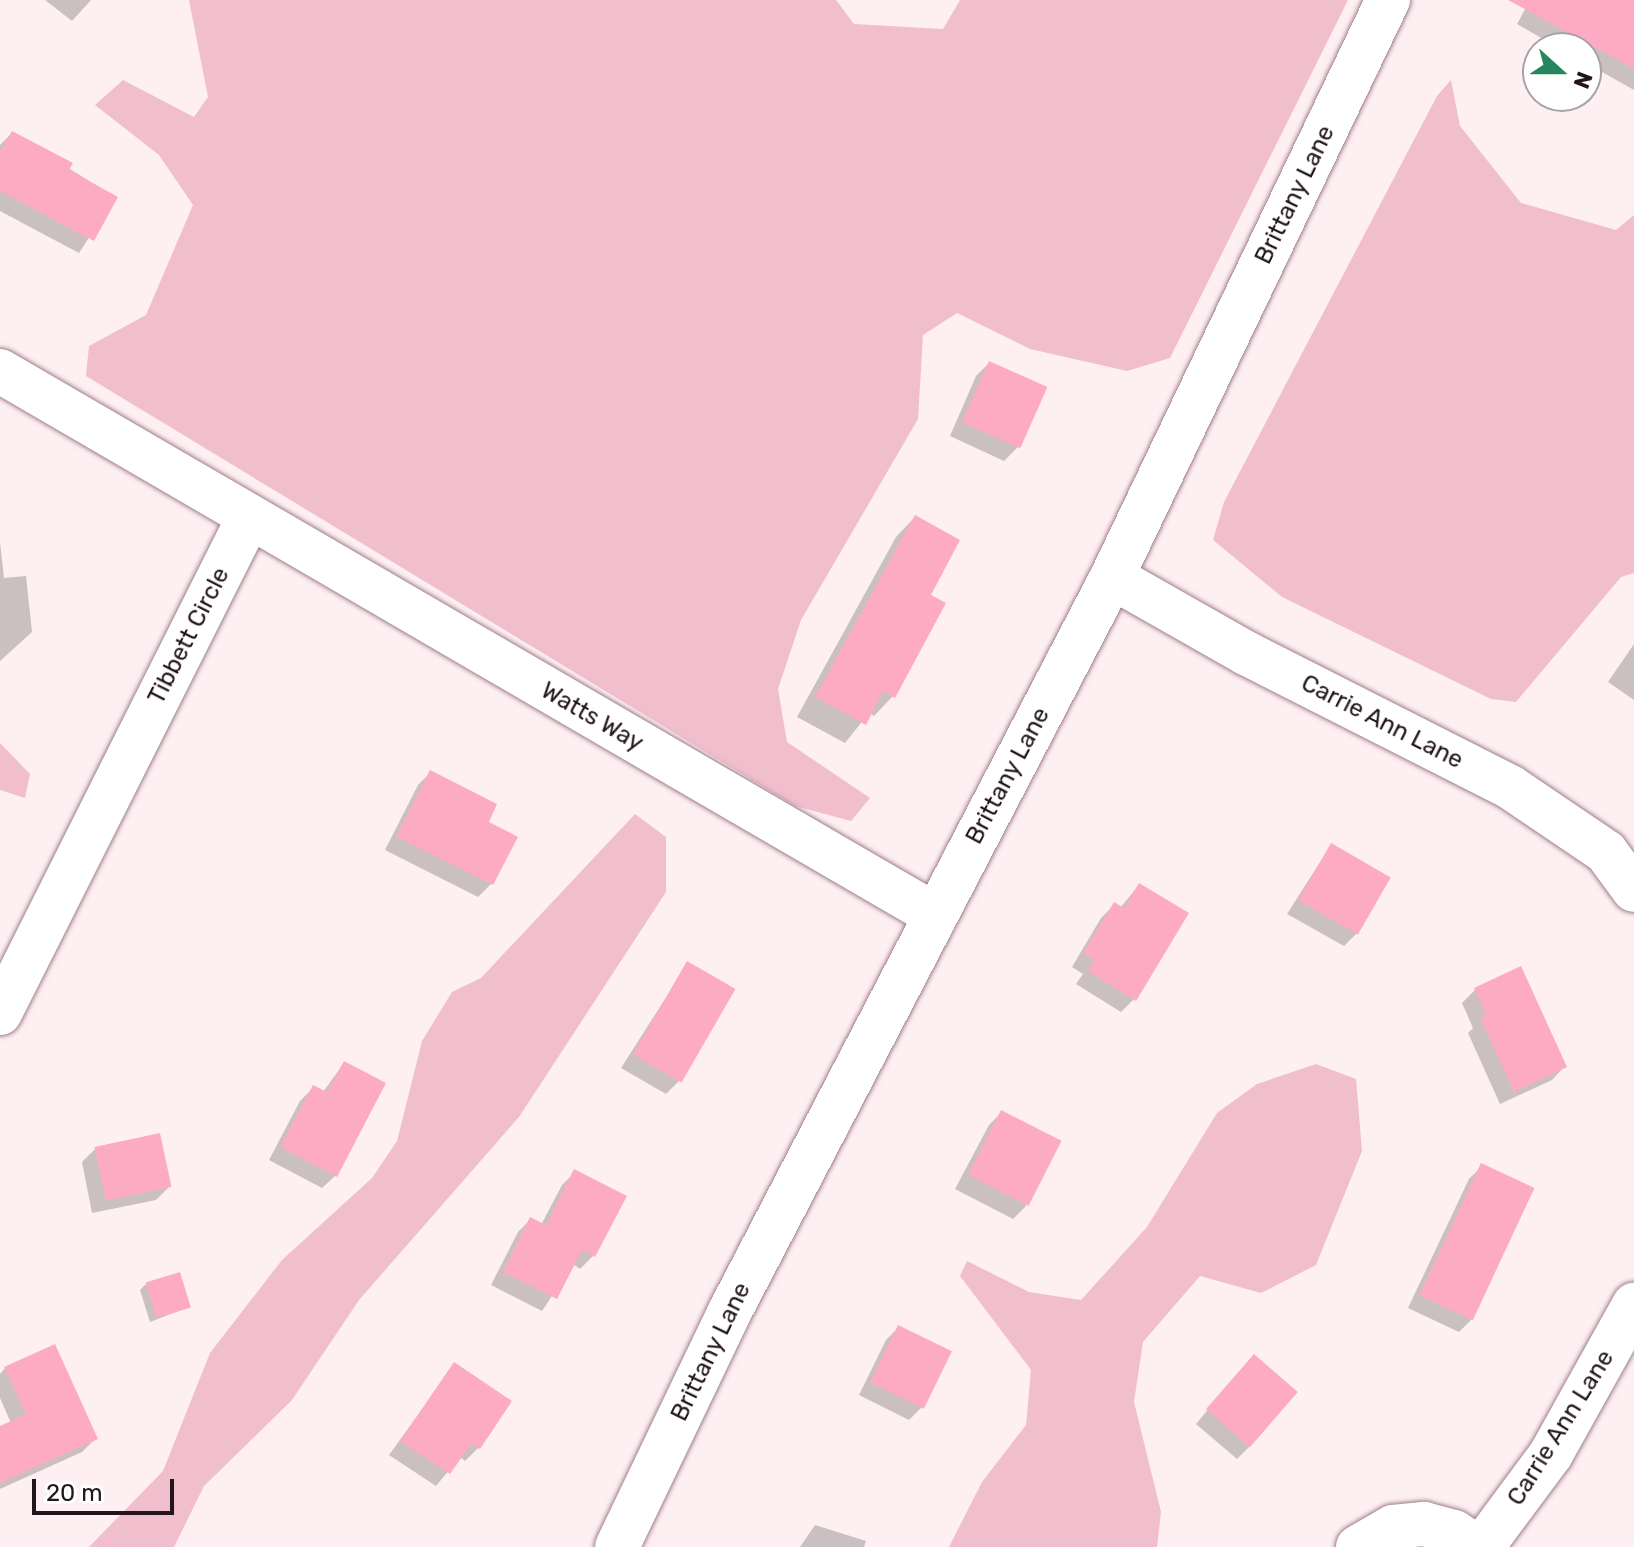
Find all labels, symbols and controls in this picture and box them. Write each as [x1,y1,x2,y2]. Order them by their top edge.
north arrow [1522,32,1602,112]
text: N [1568,68,1598,92]
street label: Brittany Lane [1249,121,1341,269]
street label: Tibbett Circle [142,563,236,709]
street label: Carrie Ann Lane [1296,669,1468,775]
street label: Watts Way [536,676,648,758]
street label: Brittany Lane [960,703,1056,849]
street label: Brittany Lane [665,1278,757,1426]
street label: Carrie Ann Lane [1502,1345,1620,1511]
scale bar [36,1463,178,1513]
text: 20 m [46,1479,103,1507]

